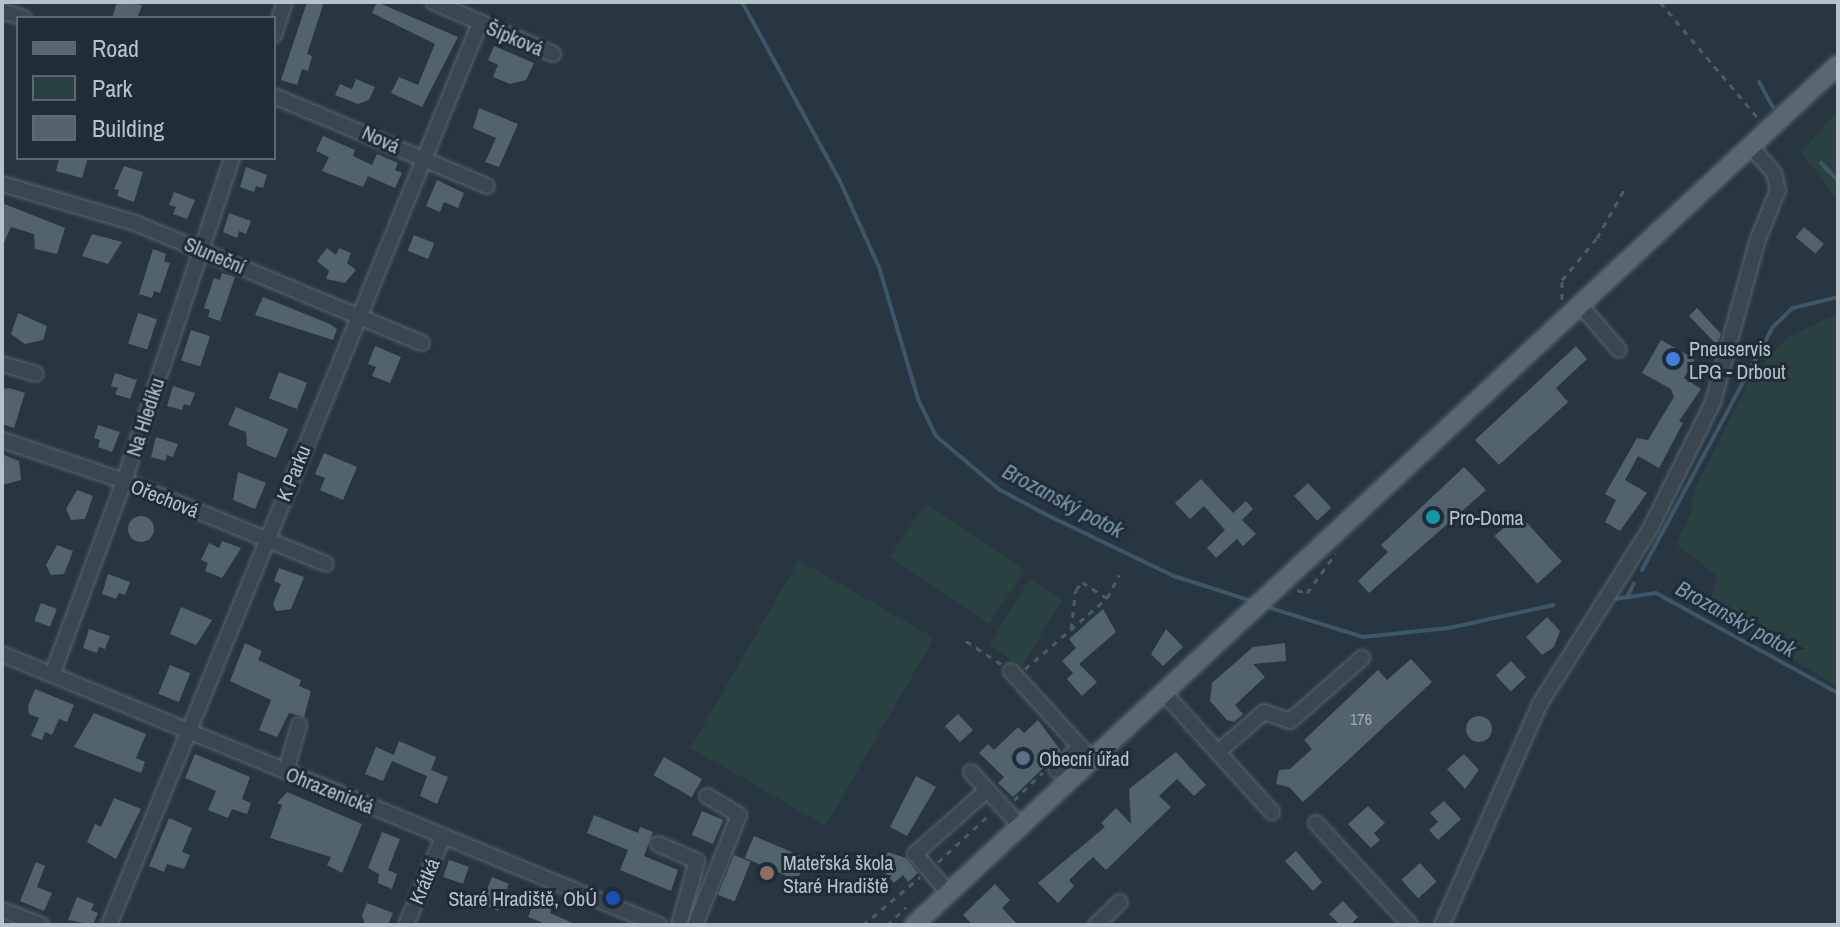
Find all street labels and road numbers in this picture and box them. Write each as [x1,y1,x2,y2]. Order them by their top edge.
street label: Šípková [483,15,547,61]
street label: Nová [359,120,403,158]
street label: Sluneční [181,231,249,279]
street label: Na Hledíku [121,375,169,459]
street label: K Parku [271,441,315,505]
street label: Ořechová [128,474,202,522]
street label: Ohrazenická [282,761,378,819]
street label: Krátká [404,854,444,908]

